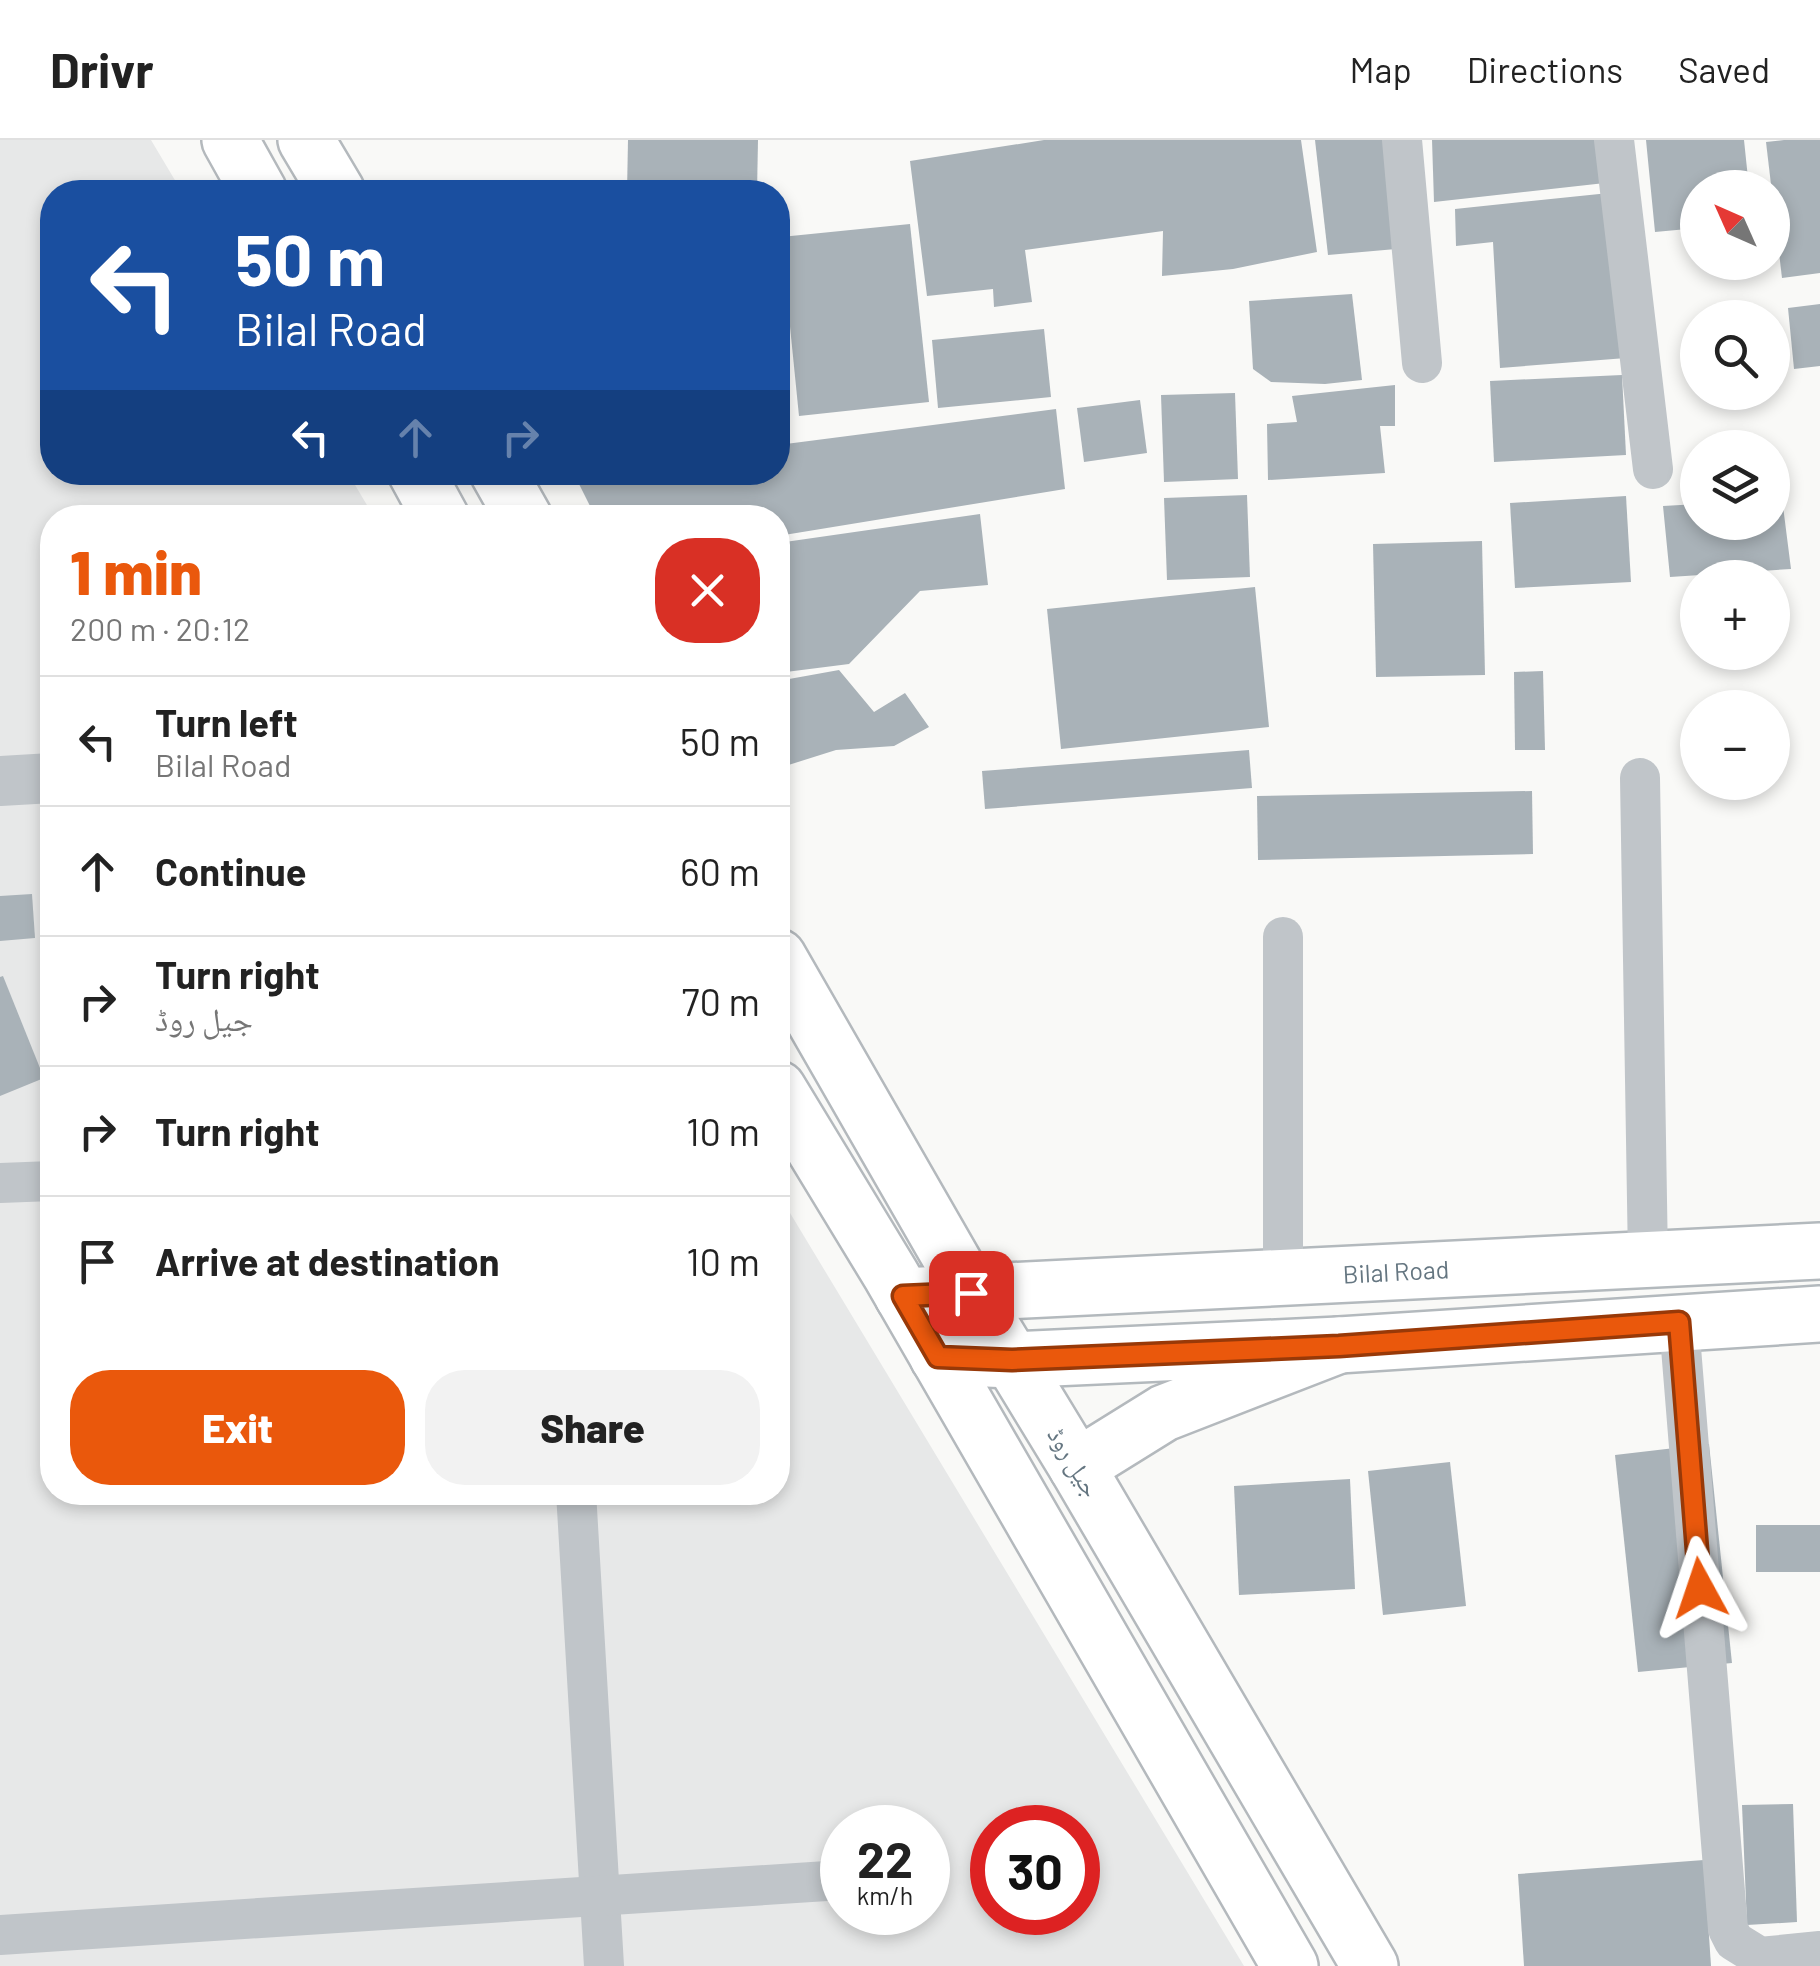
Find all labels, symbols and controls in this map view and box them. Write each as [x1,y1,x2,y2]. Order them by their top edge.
text: Drivr [50,40,154,98]
text: Map [1350,48,1412,90]
text: Directions [1467,48,1623,90]
text: Saved [1678,48,1770,90]
north arrow [1680,170,1790,280]
map controls [1680,170,1790,800]
text: 50 m [235,216,385,300]
icon: left [70,220,200,350]
button: search [1680,300,1790,410]
text: Bilal Road [235,301,427,355]
icon: left [283,410,338,465]
icon: ahead [388,410,443,465]
icon: right [493,410,548,465]
button: layers [1680,430,1790,540]
text: 1 min [70,535,202,607]
button: close [655,538,760,643]
button: + [1680,560,1790,670]
text: 200 m · 20:12 [70,609,250,647]
button: − [1680,690,1790,800]
text: Turn left [155,699,298,745]
icon: left [70,714,125,769]
text: 50 m [680,718,760,764]
text: Bilal Road [155,745,291,783]
icon: ahead [70,844,125,899]
text: Continue [155,848,306,894]
text: 60 m [680,848,760,894]
text: Turn right [155,951,320,997]
icon: right [70,974,125,1029]
text: 70 m [682,978,760,1024]
text: جیل روڈ [155,999,253,1037]
icon: right [70,1104,125,1159]
text: Turn right [155,1108,320,1154]
text: 10 m [686,1108,760,1154]
icon: arrive [70,1234,125,1289]
text: Arrive at destination [155,1238,500,1284]
text: 10 m [686,1238,760,1284]
pin [929,1251,1014,1336]
street label: Bilal Road [1342,1253,1450,1289]
icon: arrive [944,1266,999,1321]
button: Exit [70,1370,405,1485]
button: Share [425,1370,760,1485]
street label: جیل روڈ [1041,1421,1107,1503]
position arrow [1648,1536,1752,1640]
speed limit sign: 30 [970,1805,1100,1935]
text: 22 [857,1828,913,1888]
text: km/h [857,1880,913,1910]

